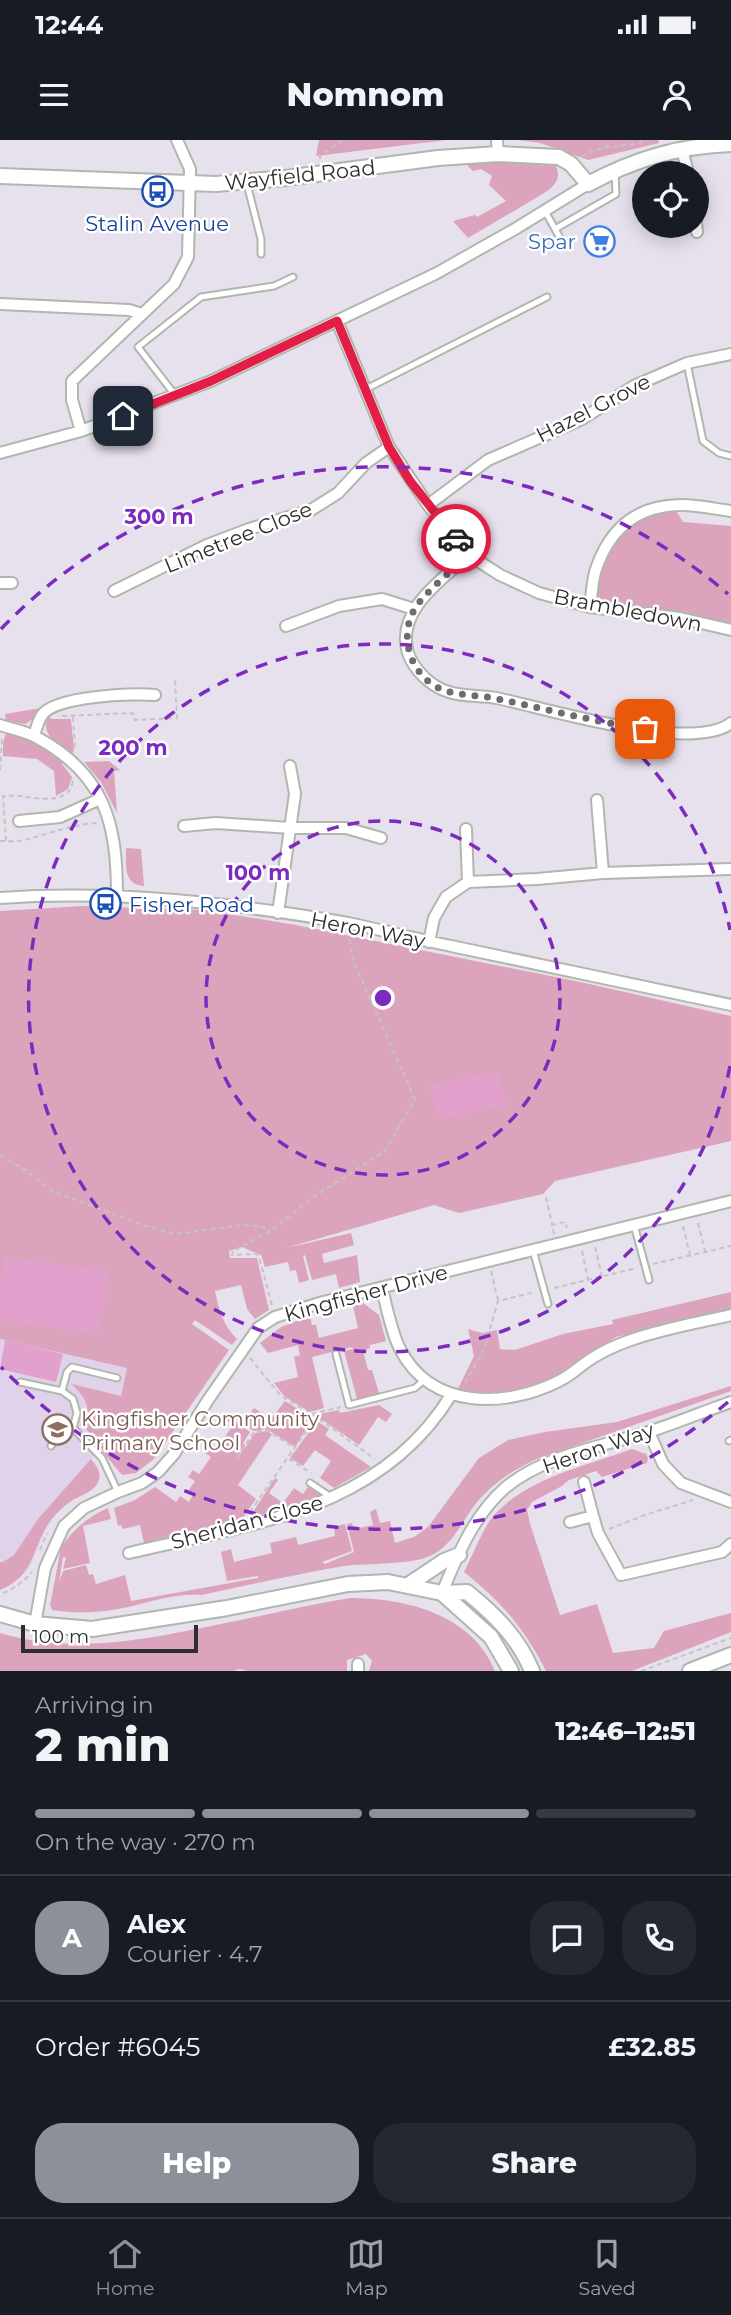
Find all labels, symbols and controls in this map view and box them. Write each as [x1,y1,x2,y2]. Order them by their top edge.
text: 12:44 [35,9,103,41]
text: Nomnom [287,75,444,114]
icon: menu [35,76,73,114]
icon: person [658,76,696,114]
street label: Wayfield Road [223,155,377,195]
map controls [632,161,709,238]
button: locate [632,161,709,238]
bus stop icon: Stalin Avenue [140,174,174,208]
place label: Stalin Avenue [85,211,229,236]
supermarket icon: Spar [582,224,616,258]
place label: Spar [528,229,576,254]
street label: Hazel Grove [532,369,654,447]
pin [93,386,153,446]
icon: home [104,397,142,435]
street label: Limetree Close [160,496,316,578]
text: 300 m [124,504,193,529]
courier [421,504,491,574]
icon: car [437,520,475,558]
street label: Brambledown [552,583,704,637]
pin [615,699,675,759]
icon: bag [626,710,664,748]
text: 200 m [99,735,167,760]
text: 100 m [226,860,290,885]
bus stop icon: Fisher Road [89,887,123,921]
place label: Fisher Road [129,892,254,917]
street label: Heron Way [309,907,428,953]
centre of rings [371,986,395,1010]
street label: Kingfisher Drive [282,1259,450,1327]
place label: Kingfisher Community Primary School [81,1406,320,1455]
school or university icon: Kingfisher Community Primary School [41,1413,75,1447]
street label: Heron Way [539,1417,658,1479]
street label: Sheridan Close [168,1490,326,1554]
scale bar [21,1622,198,1654]
text: 100 m [32,1625,89,1648]
text: Arriving in [35,1691,154,1719]
text: 12:46–12:51 [555,1715,696,1747]
text: 2 min [35,1716,170,1773]
text: On the way · 270 m [35,1828,256,1856]
button: chat [530,1901,604,1975]
button: phone [622,1901,696,1975]
text: Alex [127,1908,186,1940]
text: A [62,1922,82,1954]
text: Courier · 4.7 [127,1940,263,1968]
text: Order #6045 [35,2031,200,2063]
text: £32.85 [608,2031,696,2063]
button: Help [35,2123,359,2203]
button: Share [373,2123,696,2203]
tab: Home [95,2235,154,2300]
tab: Map [345,2235,388,2300]
tab: Saved [578,2235,636,2300]

